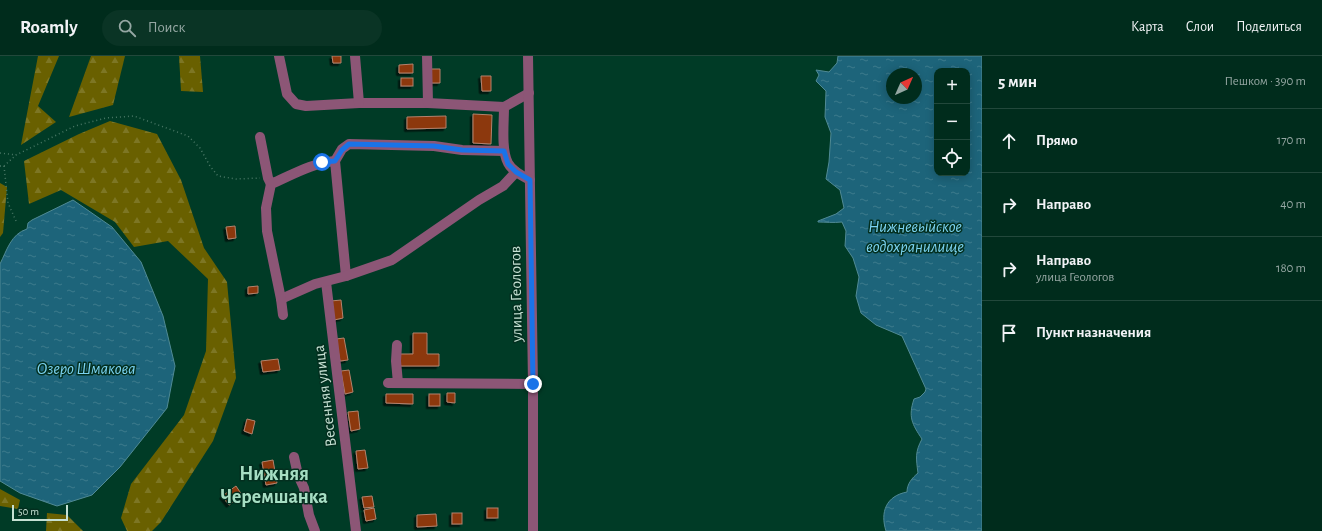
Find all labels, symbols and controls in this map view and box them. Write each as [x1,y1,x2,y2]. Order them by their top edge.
search box [102,10,382,46]
icon: search [116,17,138,39]
text: Roamly [20,18,78,37]
text: Поиск [148,20,185,35]
text: Карта [1131,20,1164,34]
text: Слои [1186,20,1214,34]
text: Поделиться [1236,20,1302,34]
north arrow [886,68,922,104]
map controls [934,68,970,176]
button: + [934,68,970,104]
text: 5 мин [998,73,1037,90]
text: Пешком · 390 m [1225,75,1306,88]
button: − [934,104,970,140]
icon: ahead [998,130,1020,152]
text: Прямо [1036,133,1078,148]
text: 170 m [1277,134,1306,147]
button: locate [934,140,970,176]
route start [313,153,331,171]
icon: right [998,194,1020,216]
text: Направо [1036,197,1091,212]
text: 40 m [1280,198,1306,211]
water label: Нижневыйское водохранилище [866,218,964,256]
street label: улица Геологов [507,246,526,343]
text: Направо [1036,253,1091,268]
icon: right [998,258,1020,280]
text: 180 m [1276,262,1306,275]
text: улица Геологов [1036,271,1114,284]
icon: arrive [998,322,1020,344]
text: Пункт назначения [1036,325,1151,340]
street label: Весенняя улица [311,344,340,448]
water label: Озеро Шмакова [37,360,135,378]
route end [524,375,542,393]
district label: Нижняя Черемшанка [220,464,328,507]
scale bar [12,503,68,522]
text: 50 m [18,506,39,517]

